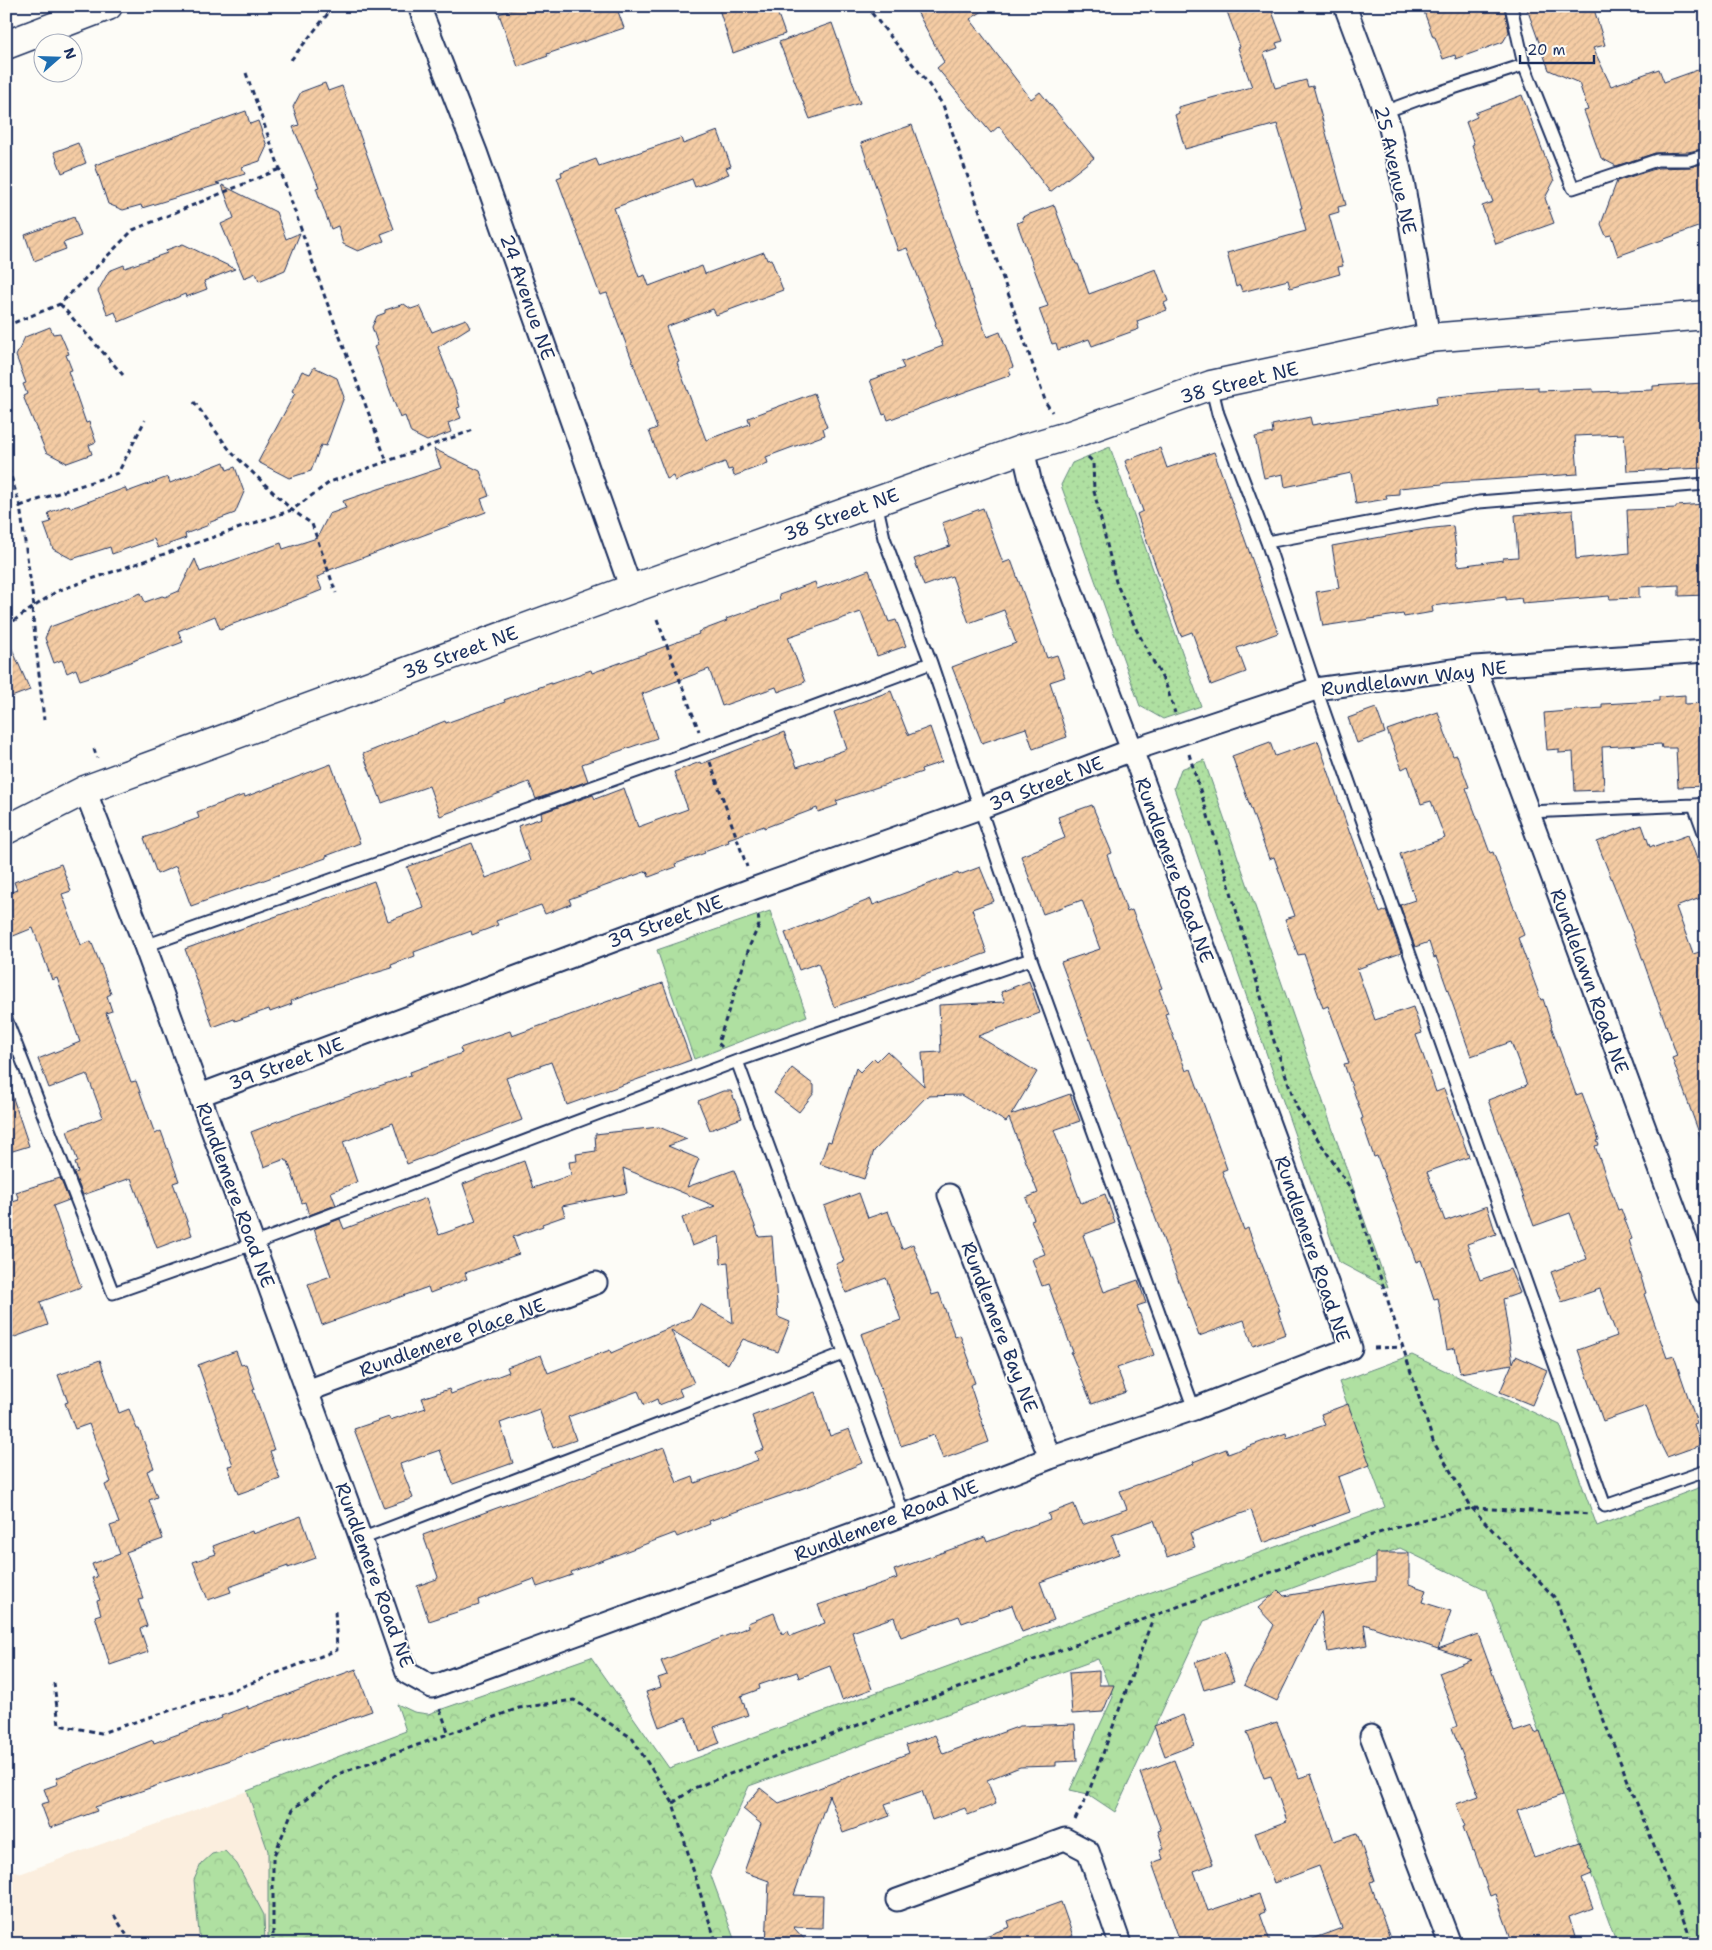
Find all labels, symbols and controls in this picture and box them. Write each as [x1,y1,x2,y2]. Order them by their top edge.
north arrow [32,32,82,82]
scale bar [1520,32,1593,64]
text: 20 m [1527,40,1566,60]
text: N [60,45,81,62]
street label: 25 Avenue NE [1369,104,1422,237]
street label: 24 Avenue NE [494,231,561,364]
street label: 38 Street NE [1177,356,1301,409]
street label: 38 Street NE [780,482,903,547]
street label: 38 Street NE [399,620,522,685]
street label: Rundlelawn Way NE [1319,655,1509,702]
street label: 39 Street NE [985,750,1107,817]
street label: Rundlemere Road NE [1129,774,1220,966]
street label: Rundlelawn Road NE [1544,885,1635,1077]
street label: 39 Street NE [604,889,726,954]
street label: 39 Street NE [225,1031,347,1096]
street label: Rundlemere Road NE [190,1099,281,1291]
street label: Rundlemere Road NE [1269,1153,1356,1346]
street label: Rundlemere Bay NE [955,1238,1044,1416]
street label: Rundlemere Place NE [356,1292,549,1383]
street label: Rundlemere Road NE [790,1474,982,1567]
street label: Rundlemere Road NE [329,1479,420,1671]

